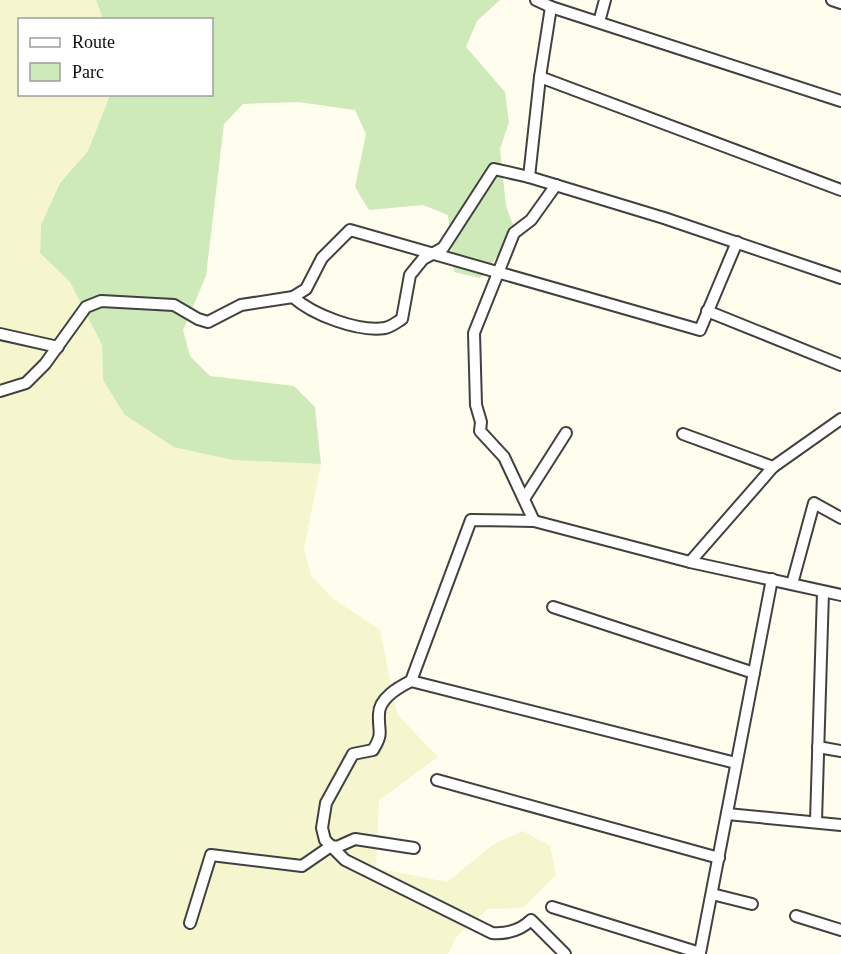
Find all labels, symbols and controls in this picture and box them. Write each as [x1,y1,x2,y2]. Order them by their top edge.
legend [18,18,213,96]
text: Route [72,32,115,52]
text: Parc [72,62,104,82]

